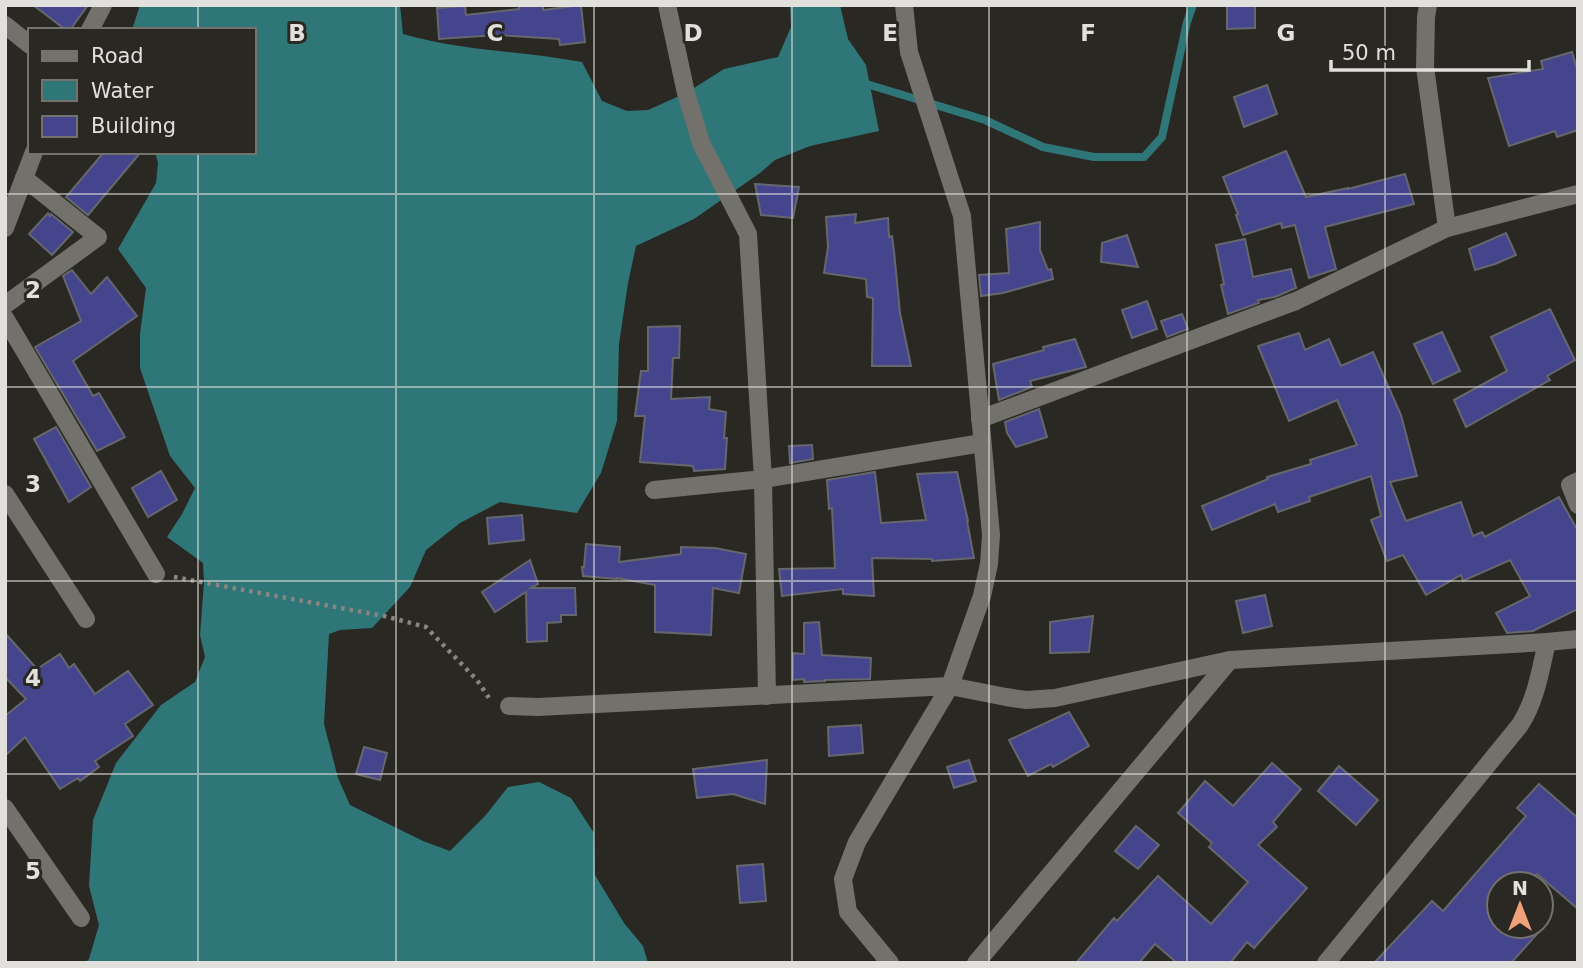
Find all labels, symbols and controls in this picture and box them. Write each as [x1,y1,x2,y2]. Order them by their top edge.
text: B [288,20,306,46]
text: C [487,20,503,46]
text: D [683,20,703,46]
text: E [882,20,898,46]
text: F [1080,20,1096,46]
text: G [1277,20,1295,46]
legend [28,28,256,154]
scale bar [1331,28,1529,72]
text: 50 m [1342,41,1396,65]
text: Road [91,44,144,68]
text: Water [91,79,153,103]
text: Building [91,114,176,138]
text: 2 [25,277,41,303]
text: 3 [25,471,41,497]
text: 4 [25,665,41,691]
text: 5 [25,858,41,884]
north arrow [1485,870,1555,940]
text: N [1512,877,1528,899]

